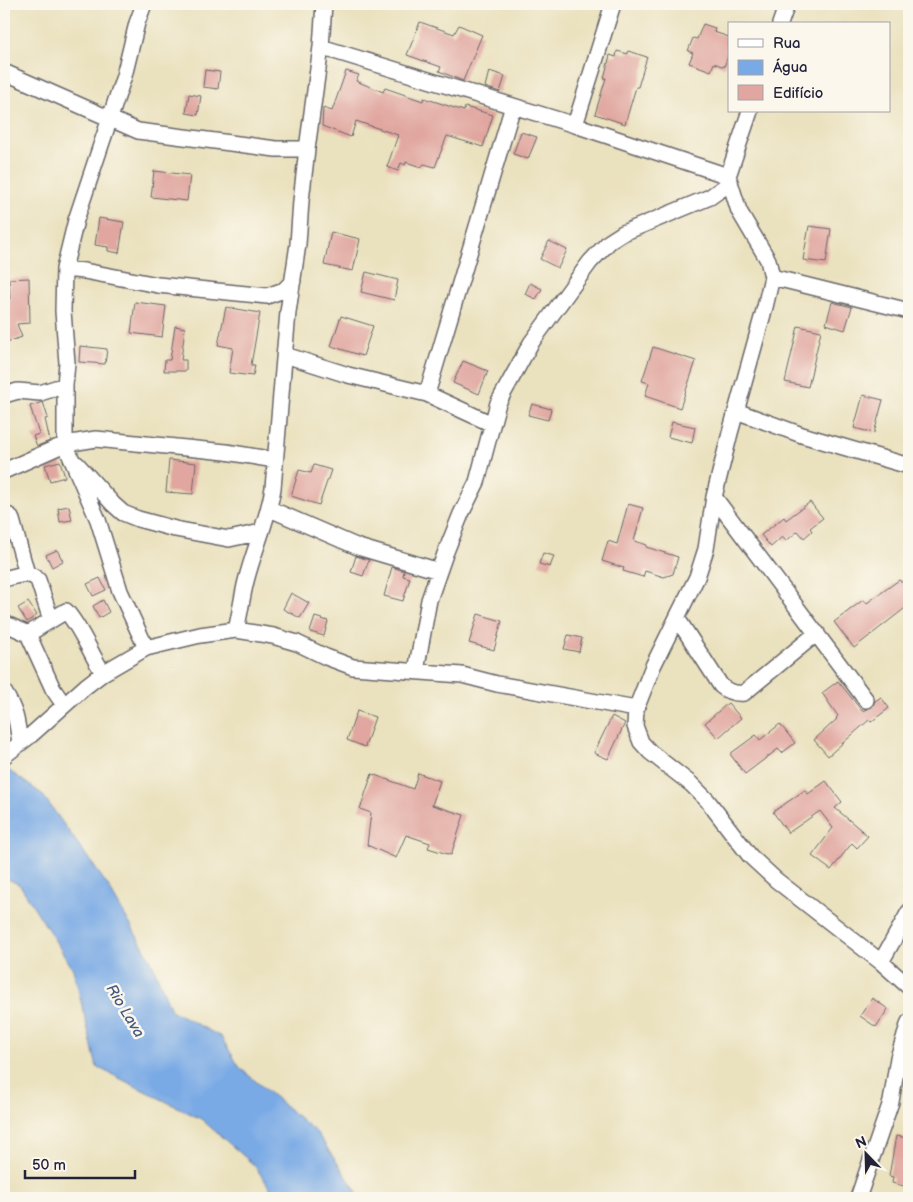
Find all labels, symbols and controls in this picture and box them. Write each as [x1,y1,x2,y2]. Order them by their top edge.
legend [728,22,890,112]
text: Rua [773,34,801,53]
text: Água [773,58,808,77]
text: Edifício [773,84,823,103]
water label: Rio Lava [102,981,148,1041]
north arrow [840,1130,890,1180]
text: N [853,1133,869,1152]
scale bar [25,1147,135,1179]
text: 50 m [32,1156,66,1175]

